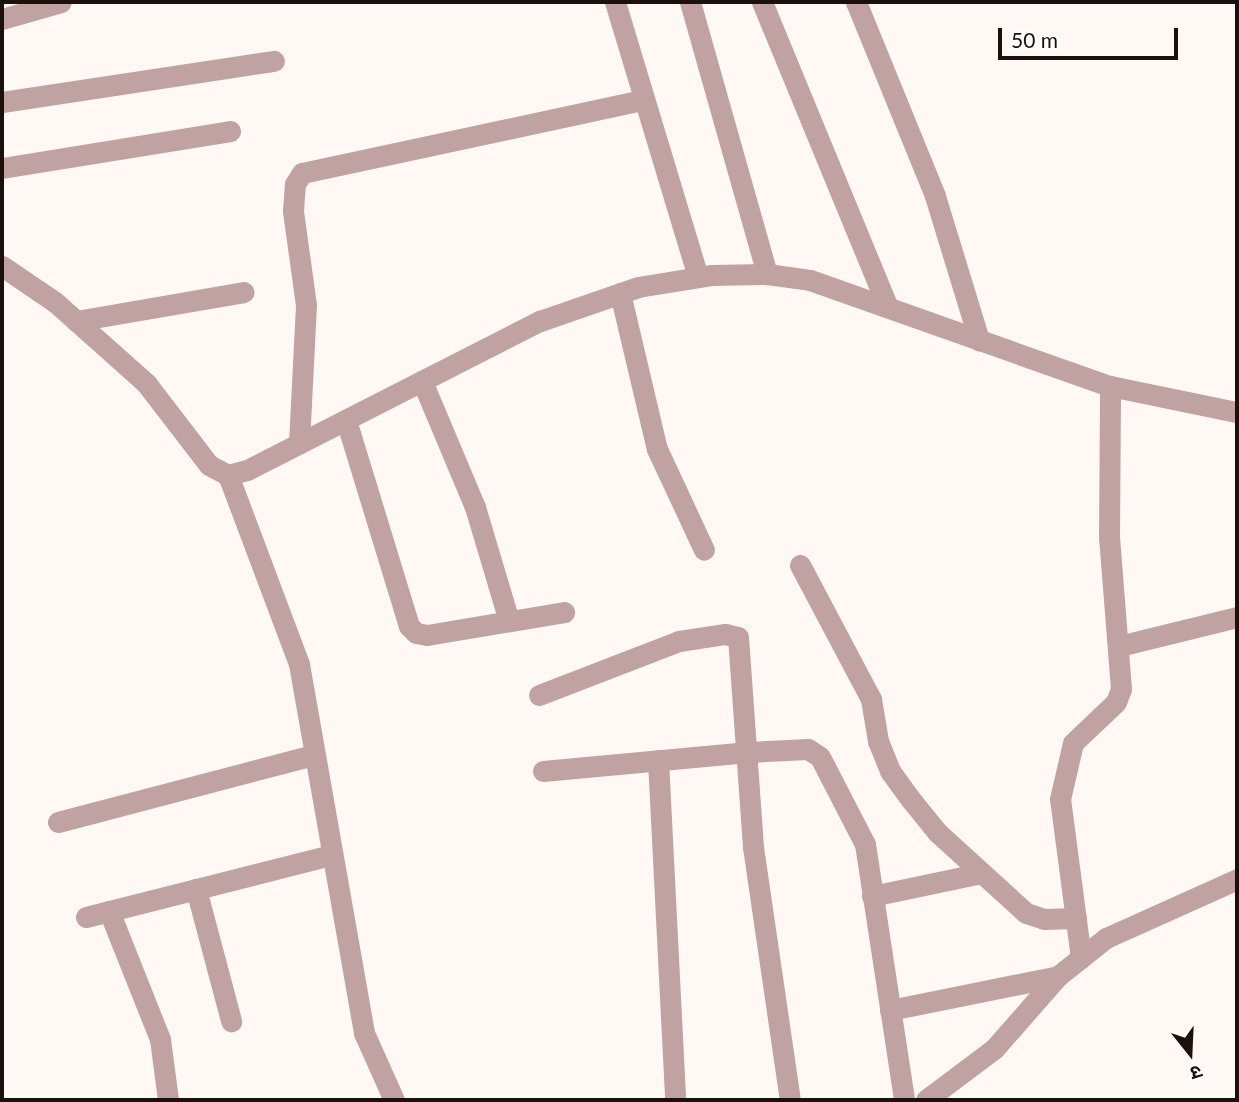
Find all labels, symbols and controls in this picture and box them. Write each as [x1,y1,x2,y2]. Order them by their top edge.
scale bar [1001,14,1181,58]
text: 50 m [1011,27,1058,52]
north arrow [1155,1018,1225,1088]
text: उ [1188,1061,1205,1086]

